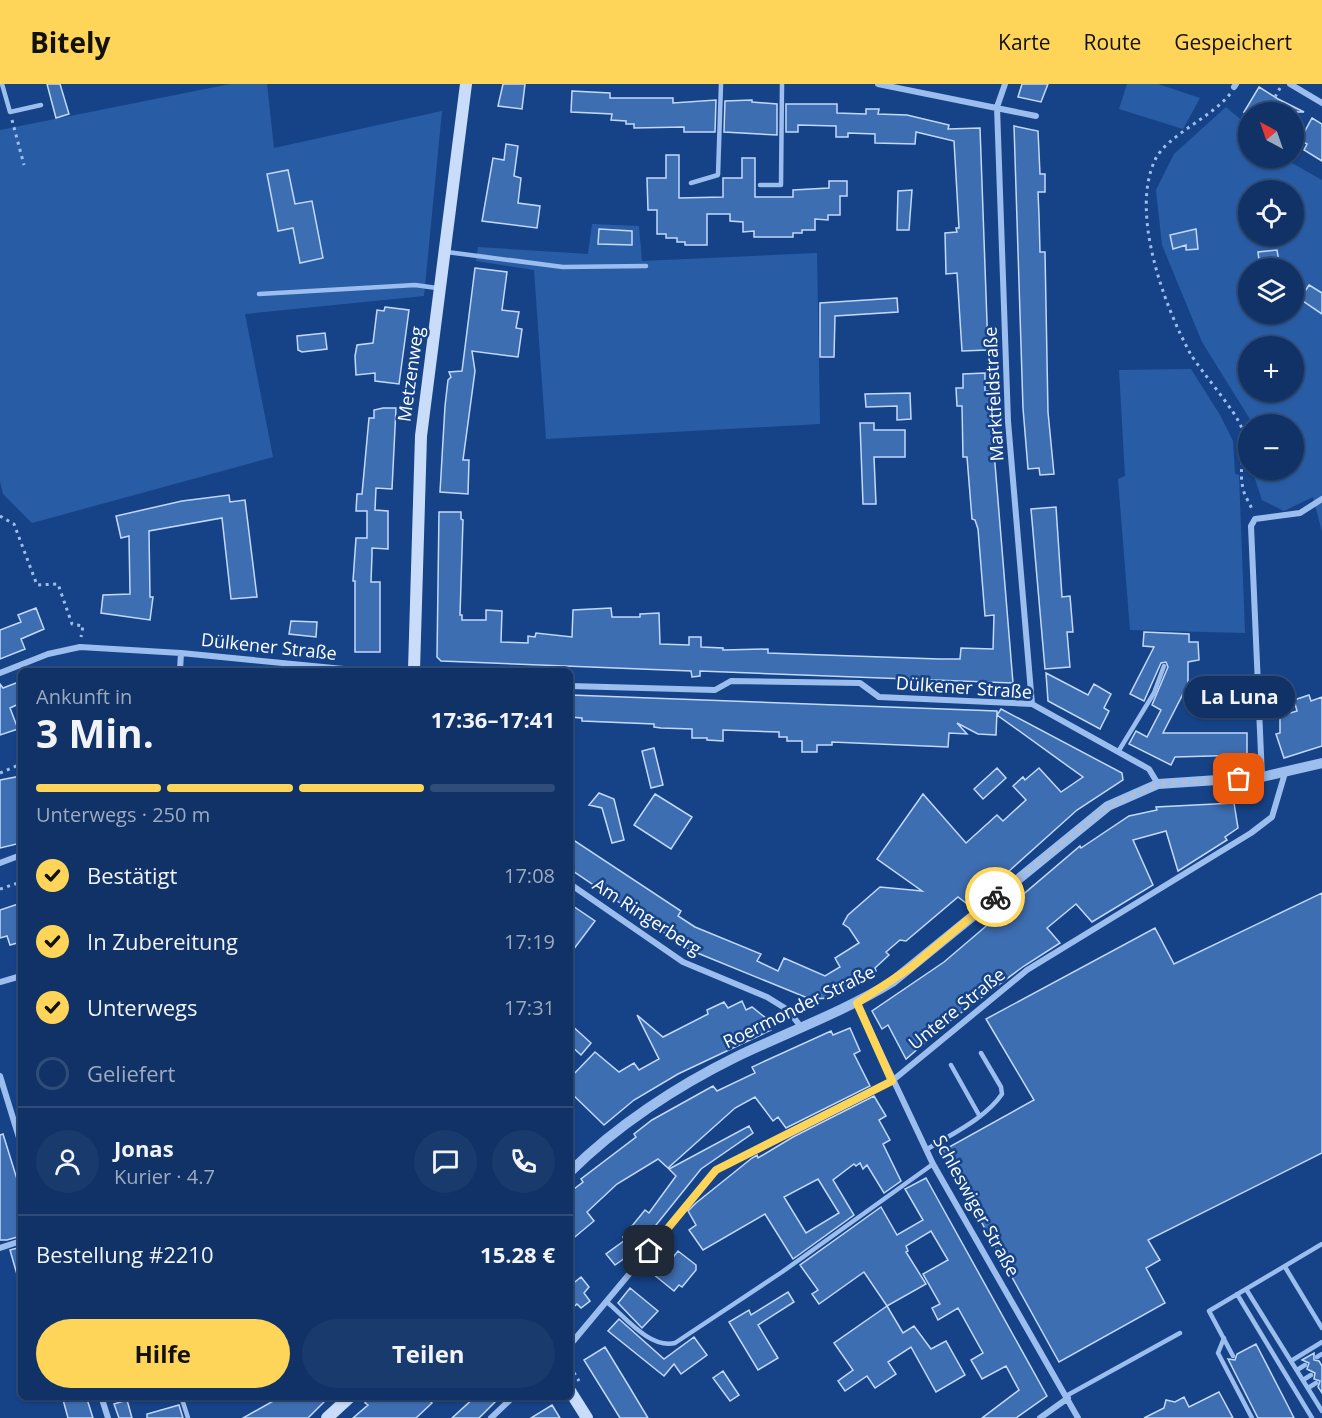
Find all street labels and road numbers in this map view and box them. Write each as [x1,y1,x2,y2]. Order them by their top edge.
street label: Metzenweg [391,324,429,423]
street label: Marktfeldstraße [977,326,1009,462]
street label: Dülkener Straße [200,627,338,665]
street label: Dülkener Straße [895,670,1033,704]
street label: Am Ringerberg [589,872,707,960]
street label: Roermonder Straße [719,959,878,1053]
street label: Untere Straße [903,962,1010,1055]
street label: Schleswiger Straße [928,1131,1026,1280]

